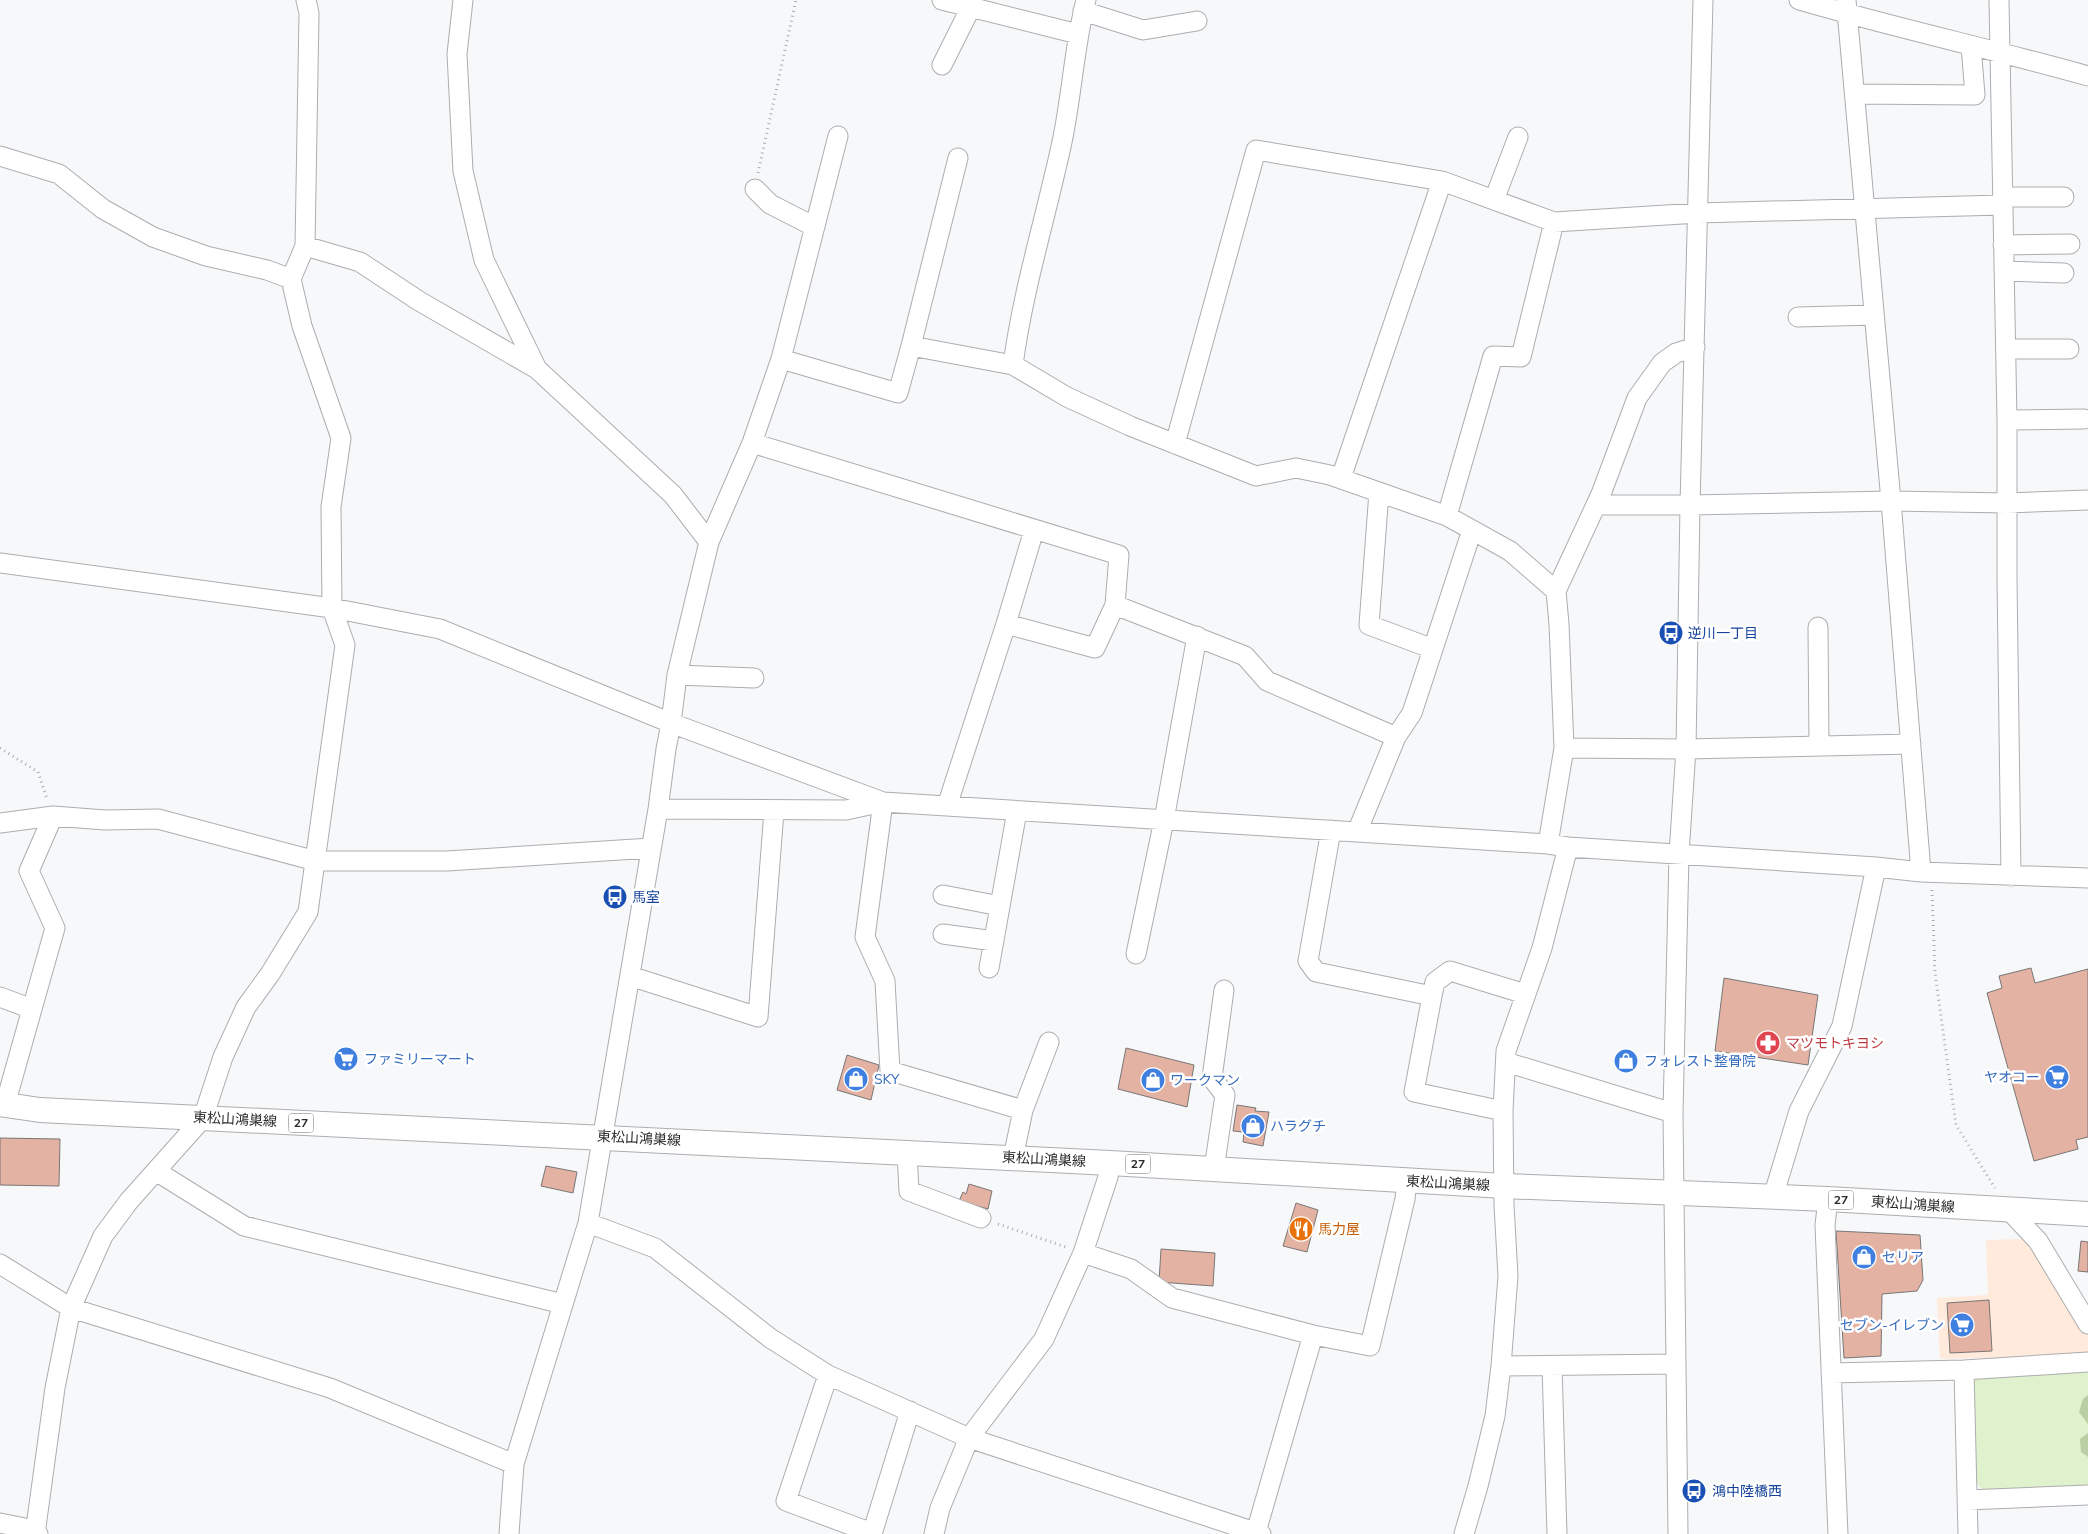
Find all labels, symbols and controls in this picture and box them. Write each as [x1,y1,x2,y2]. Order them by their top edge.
bus stop icon: 逆川一丁目 [1658,620,1684,646]
place label: 逆川一丁目 [1688,624,1758,643]
bus stop icon: 馬室 [602,884,628,910]
place label: 馬室 [632,888,660,907]
pharmacy icon: マツモトキヨシ [1755,1030,1781,1056]
place label: マツモトキヨシ [1786,1034,1884,1053]
supermarket icon: ファミリーマート [333,1046,359,1072]
shop icon: フォレスト整骨院 [1613,1048,1639,1074]
place label: ファミリーマート [364,1050,476,1069]
place label: フォレスト整骨院 [1644,1052,1756,1071]
supermarket icon: ヤオコー [2044,1064,2070,1090]
shop icon: SKY [843,1066,869,1092]
shop icon: ワークマン [1140,1067,1166,1093]
place label: ヤオコー [1984,1068,2040,1087]
place label: SKY [874,1070,900,1089]
place label: ワークマン [1170,1071,1240,1090]
street label: 東松山鴻巣線 [193,1108,277,1131]
shop icon: ハラグチ [1240,1113,1266,1139]
road number: 27 [288,1114,314,1132]
place label: ハラグチ [1270,1117,1326,1136]
street label: 東松山鴻巣線 [597,1127,681,1150]
street label: 東松山鴻巣線 [1002,1148,1086,1171]
road number: 27 [1126,1154,1150,1174]
street label: 東松山鴻巣線 [1406,1172,1490,1195]
road number: 27 [1828,1190,1854,1210]
street label: 東松山鴻巣線 [1870,1192,1956,1217]
restaurant icon: 馬力屋 [1288,1216,1314,1242]
place label: 馬力屋 [1318,1220,1360,1239]
shop icon: セリア [1851,1244,1877,1270]
place label: セリア [1882,1248,1924,1267]
supermarket icon: セブン-イレブン [1949,1312,1975,1338]
place label: セブン-イレブン [1840,1316,1944,1335]
bus stop icon: 鴻中陸橋西 [1681,1478,1707,1504]
place label: 鴻中陸橋西 [1712,1482,1782,1501]

